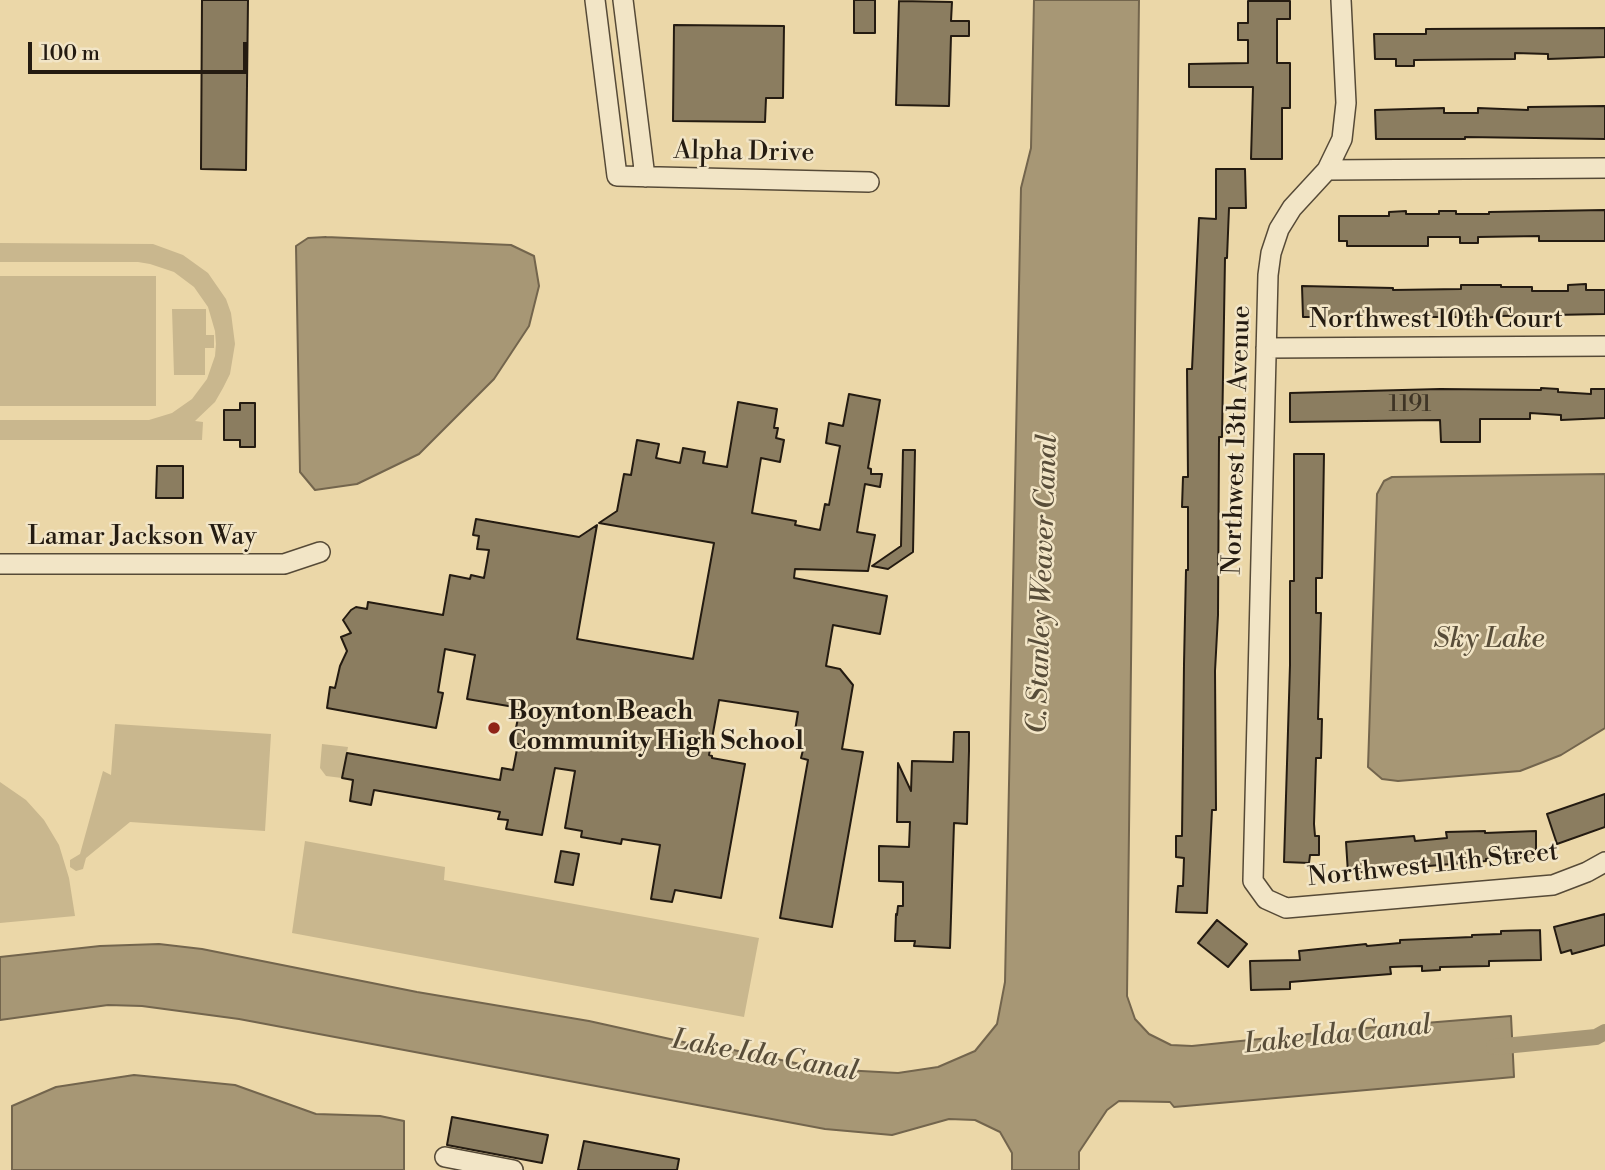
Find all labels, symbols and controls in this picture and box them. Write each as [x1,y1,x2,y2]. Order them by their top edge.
scale bar [32,28,250,72]
text: 100 m [41,41,100,67]
street label: Alpha Drive [673,136,815,170]
street label: Northwest 13th Avenue [1218,305,1258,575]
street label: Northwest 10th Court [1309,305,1563,337]
house number: 1191 [1389,391,1431,419]
water label: C. Stanley Weaver Canal [1022,434,1066,734]
street label: Lamar Jackson Way [27,522,257,554]
water label: Sky Lake [1434,623,1544,657]
place label: Boynton Beach Community High School [508,697,804,758]
marker: Boynton Beach Community High School [486,720,502,736]
street label: Northwest 11th Street [1306,837,1560,895]
water label: Lake Ida Canal [1243,1009,1433,1063]
water label: Lake Ida Canal [670,1024,860,1090]

